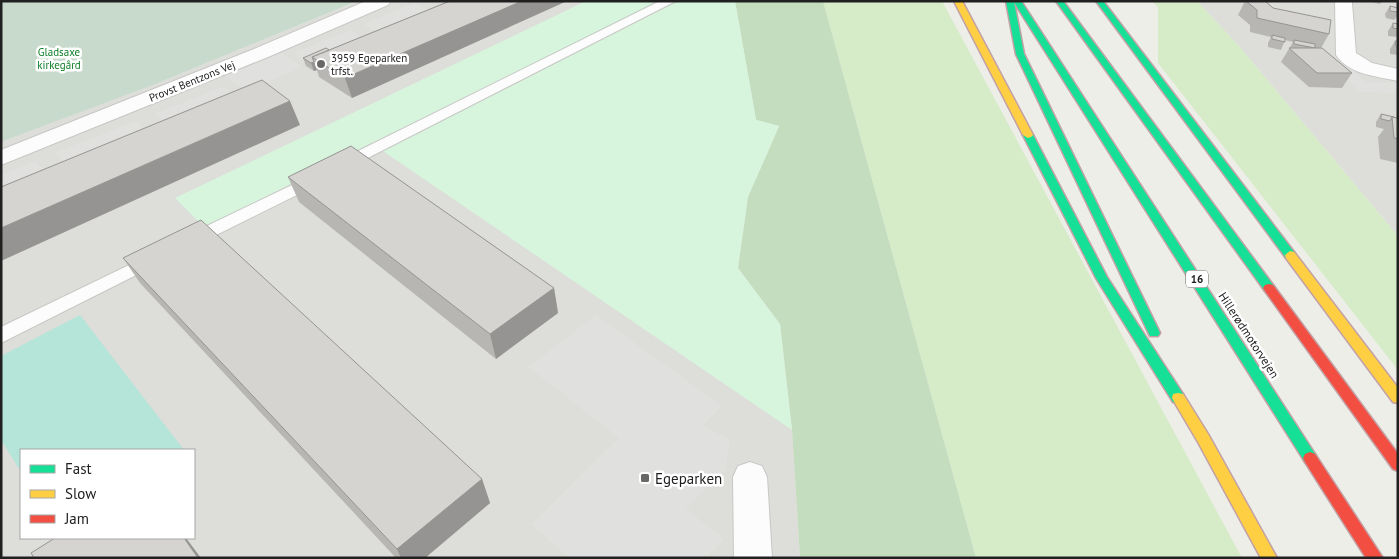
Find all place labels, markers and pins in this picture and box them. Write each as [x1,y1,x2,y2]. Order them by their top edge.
place label: 3959 Egeparken trfst. [331,51,407,78]
marker: 3959 Egeparken trfst. [315,58,327,70]
place label: Egeparken [655,469,722,488]
marker: Egeparken [639,472,651,484]

